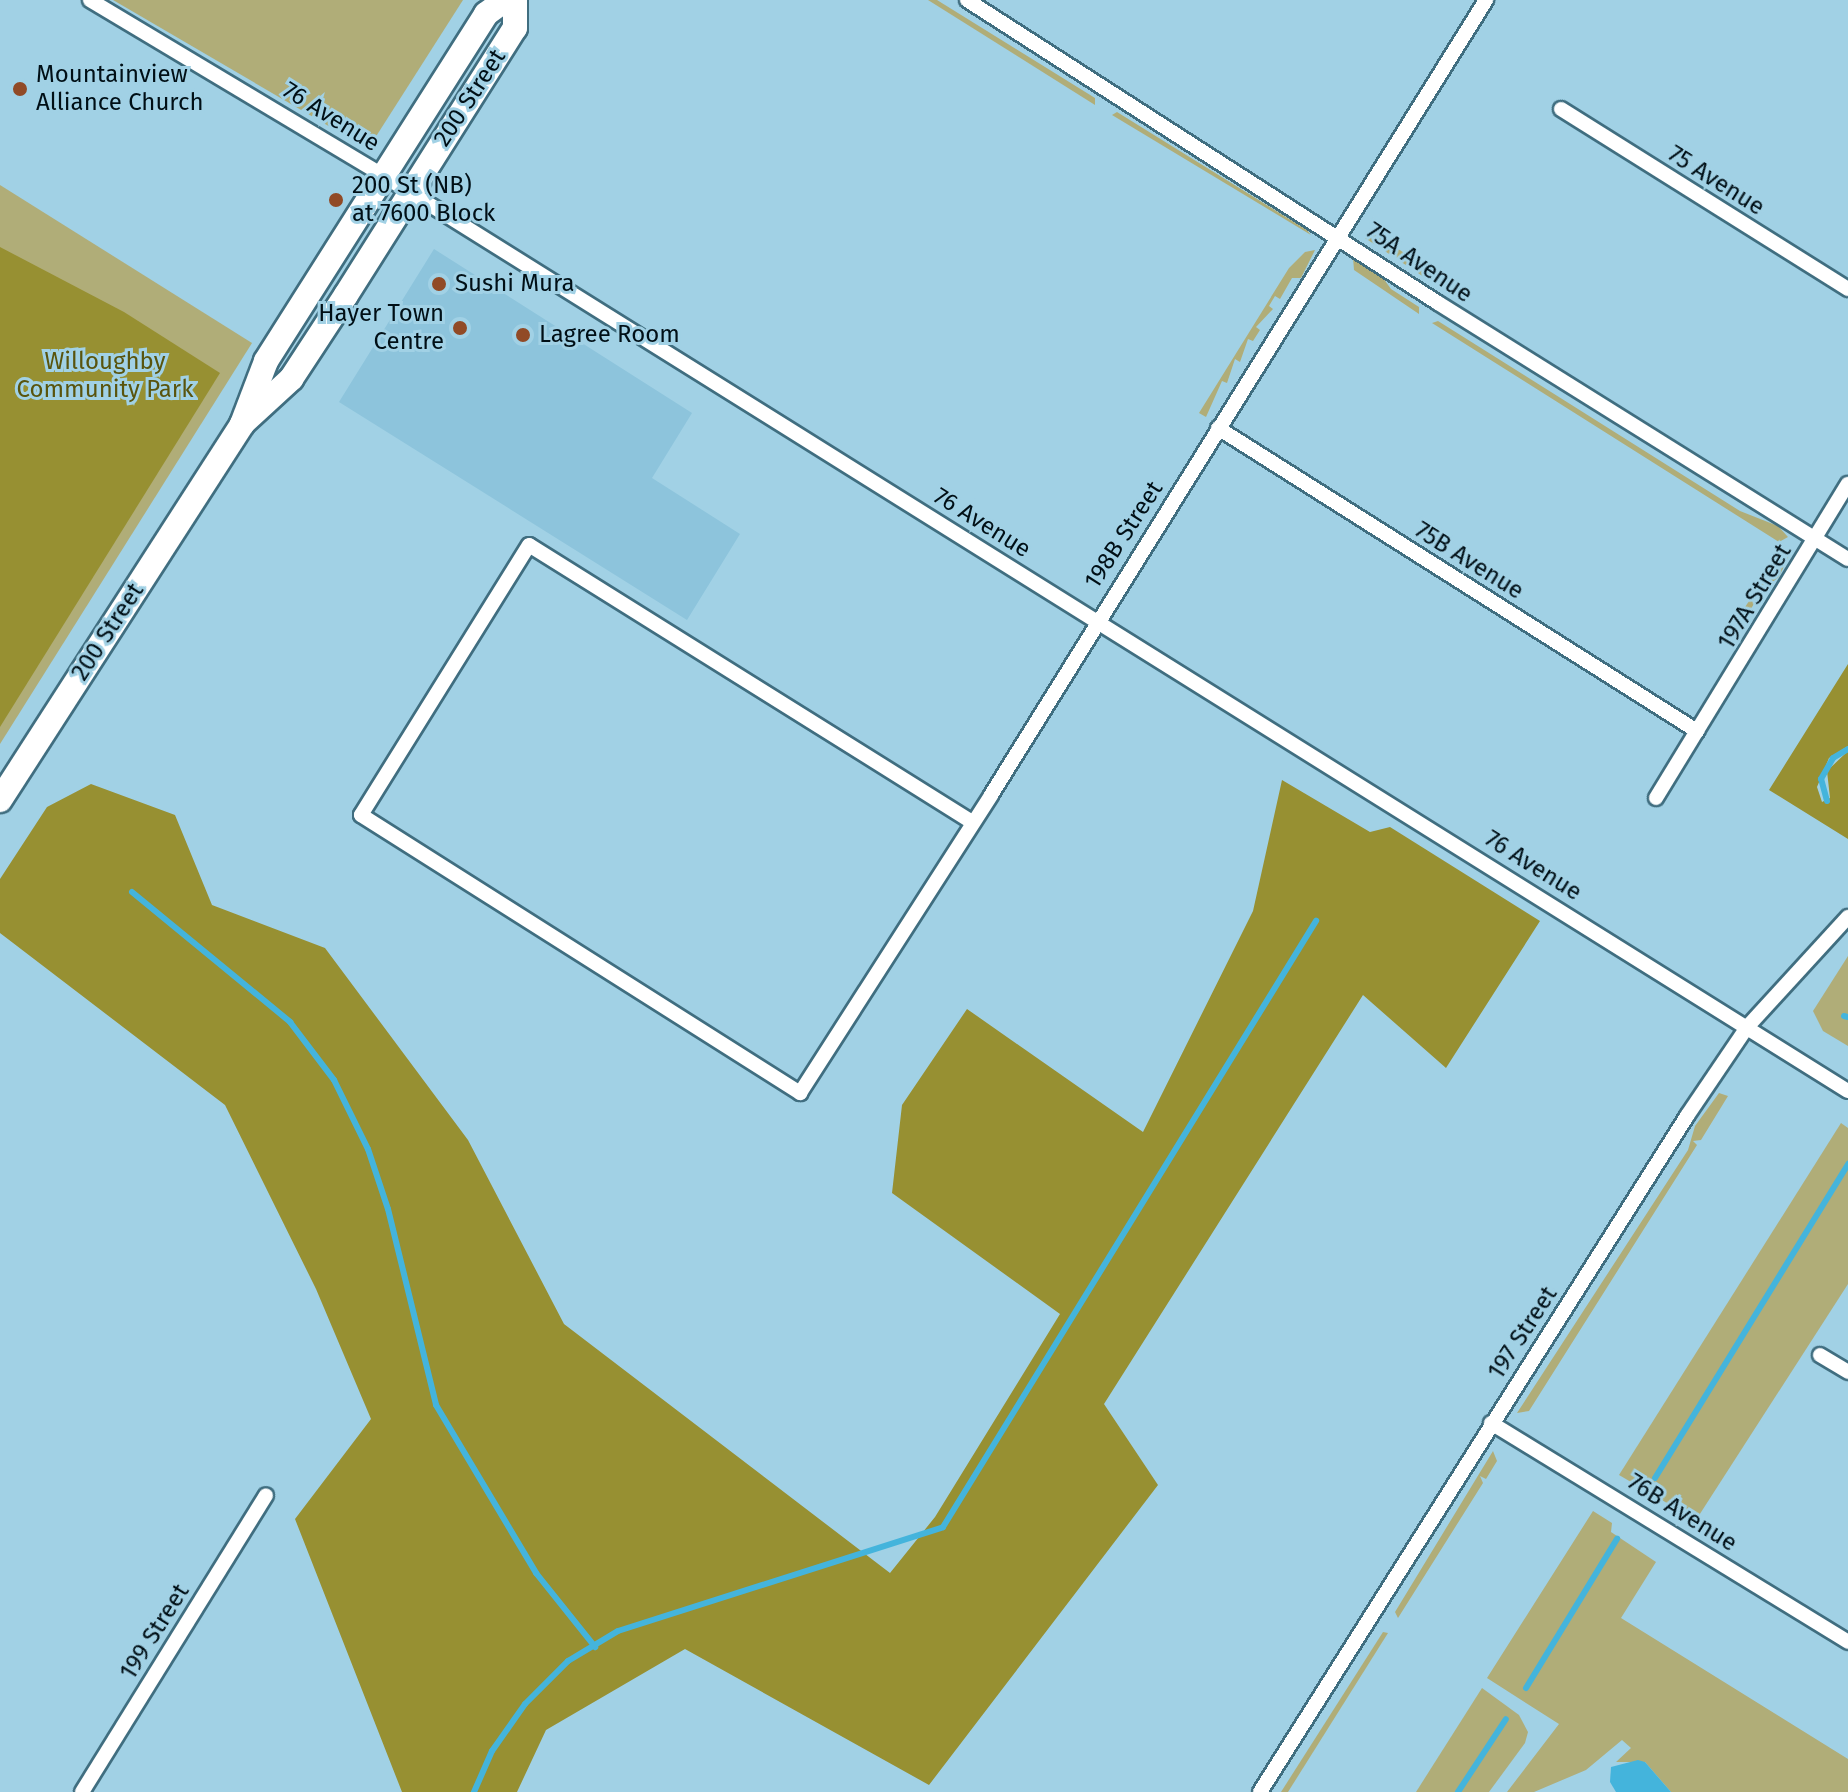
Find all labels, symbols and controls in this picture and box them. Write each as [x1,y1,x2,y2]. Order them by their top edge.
street label: 200 Street [428,44,512,152]
place label: Mountainview Alliance Church [36,61,203,117]
street label: 76 Avenue [277,76,385,158]
marker: Mountainview Alliance Church [11,80,29,98]
street label: 75 Avenue [1662,140,1770,222]
place label: 200 St (NB) at 7600 Block [352,172,495,228]
marker: 200 St (NB) at 7600 Block [327,191,345,209]
street label: 75A Avenue [1360,217,1478,309]
place label: Sushi Mura [455,270,575,298]
marker: Sushi Mura [430,275,448,293]
place label: Hayer Town Centre [318,300,444,356]
marker: Hayer Town Centre [451,319,469,337]
place label: Lagree Room [539,321,680,349]
marker: Lagree Room [514,326,532,344]
park label: Willoughby Community Park [17,348,193,404]
street label: 198B Street [1079,476,1169,594]
street label: 76 Avenue [928,482,1036,564]
street label: 75B Avenue [1409,516,1529,606]
street label: 197A Street [1712,539,1798,655]
street label: 200 Street [66,578,150,686]
street label: 76 Avenue [1479,825,1587,907]
street label: 197 Street [1482,1281,1564,1385]
street label: 76B Avenue [1622,1468,1742,1558]
street label: 199 Street [114,1579,196,1685]

